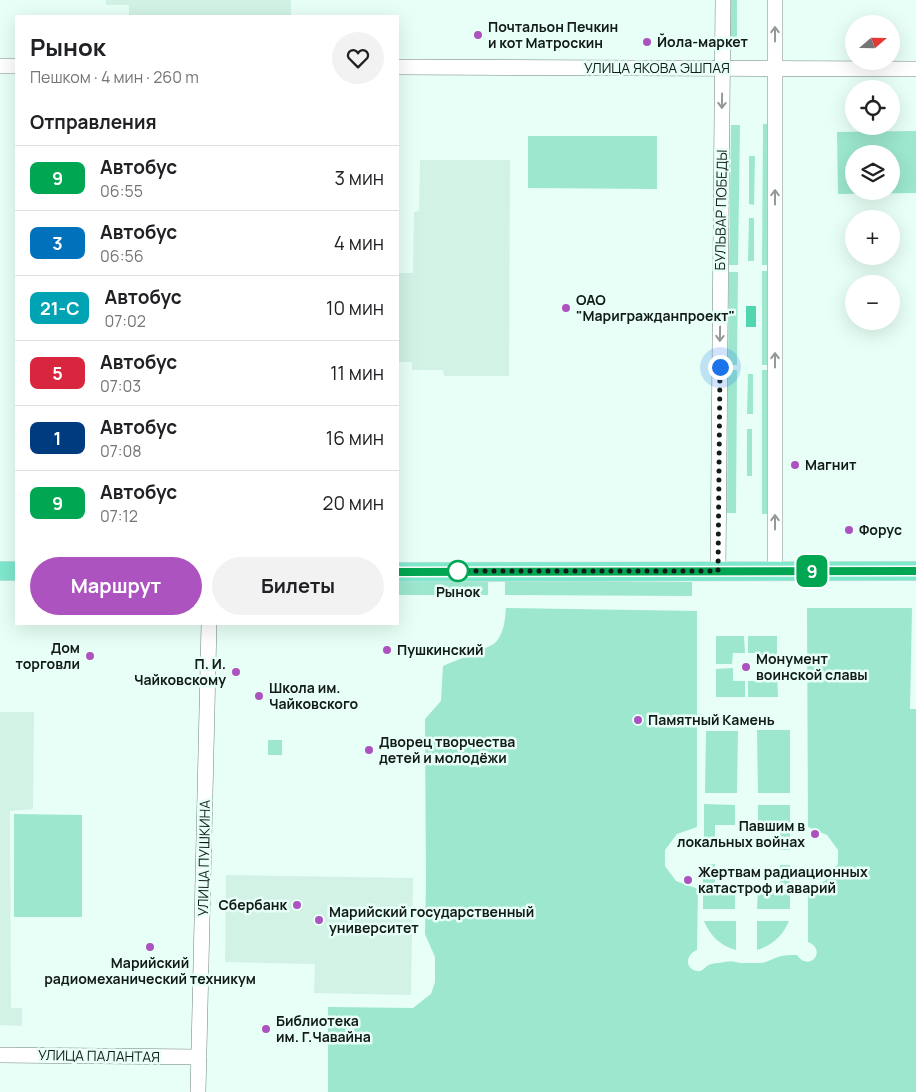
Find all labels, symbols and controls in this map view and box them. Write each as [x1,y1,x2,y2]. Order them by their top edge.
north arrow [845,15,900,70]
map controls [845,15,900,330]
place label: Почтальон Печкин и кот Матроскин [488,17,618,52]
one-way arrow [770,26,780,42]
marker: Почтальон Печкин и кот Матроскин [472,29,484,41]
text: Рынок [30,30,106,63]
button: heart [332,32,384,84]
place label: Йола-маркет [657,32,748,51]
marker: Йола-маркет [641,36,653,48]
street label: УЛИЦА ЯКОВА ЭШПАЯ [584,58,730,77]
text: Пешком · 4 мин · 260 m [30,66,199,88]
button: locate [845,80,900,135]
one-way arrow [717,92,727,109]
text: Отправления [30,109,157,135]
button: layers [845,145,900,200]
street label: БУЛЬВАР ПОБЕДЫ [710,149,731,271]
text: Автобус [100,154,177,180]
text: 3 мин [335,165,384,191]
text: 9 [52,166,63,190]
text: 06:55 [100,180,143,202]
one-way arrow [770,189,780,206]
button: + [845,210,900,265]
text: Автобус [100,219,177,245]
text: 4 мин [334,230,384,256]
text: 3 [52,231,63,255]
text: 06:56 [100,245,144,267]
button: − [845,275,900,330]
text: Автобус [104,284,182,310]
place label: OAO "Маригражданпроект" [576,290,735,325]
text: 10 мин [326,295,384,321]
text: 21-С [40,296,79,320]
marker: OAO "Маригражданпроект" [560,302,572,314]
text: 07:02 [104,310,146,332]
one-way arrow [715,325,725,341]
text: Автобус [100,349,177,375]
one-way arrow [770,352,780,368]
your location [708,355,733,380]
text: 11 мин [330,360,384,386]
text: 5 [52,361,63,385]
text: 07:03 [100,375,141,397]
text: Автобус [100,414,177,440]
text: 16 мин [326,425,384,451]
text: 1 [54,426,61,450]
text: 07:08 [100,440,142,462]
place label: Магнит [805,455,857,474]
marker: Магнит [789,459,801,471]
text: Автобус [100,479,177,505]
text: 20 мин [323,490,384,516]
text: 9 [52,491,63,515]
text: 07:12 [100,505,138,527]
one-way arrow [770,514,780,530]
place label: Форус [859,520,902,539]
marker: Форус [843,524,855,536]
line badge: 9 [796,555,828,587]
button: Маршрут [30,557,202,615]
button: Билеты [212,557,384,615]
text: 9 [806,559,818,583]
marker: Рынок [447,560,469,582]
place label: Рынок [436,582,481,601]
place label: Дом торговли [15,638,80,673]
place label: Пушкинский [397,640,483,659]
marker: Пушкинский [381,644,393,656]
place label: Монумент воинской славы [756,649,868,684]
marker: Дом торговли [84,650,96,662]
place label: П. И. Чайковскому [134,654,226,689]
marker: Монумент воинской славы [740,661,752,673]
marker: П. И. Чайковскому [230,666,242,678]
place label: Школа им. Чайковского [269,678,359,713]
marker: Школа им. Чайковского [253,690,265,702]
place label: Памятный Камень [648,710,775,729]
marker: Памятный Камень [632,714,644,726]
place label: Дворец творчества детей и молодёжи [379,732,515,767]
marker: Дворец творчества детей и молодёжи [363,744,375,756]
street label: УЛИЦА ПУШКИНА [193,800,214,916]
place label: Павшим в локальных войнах [677,816,805,851]
marker: Павшим в локальных войнах [809,828,821,840]
place label: Жертвам радиационных катастроф и аварий [698,862,868,897]
marker: Жертвам радиационных катастроф и аварий [682,874,694,886]
place label: Сбербанк [219,895,287,914]
marker: Сбербанк [291,899,303,911]
place label: Марийский государственный университет [329,902,534,937]
marker: Марийский государственный университет [313,914,325,926]
marker: Марийский радиомеханический техникум [144,941,156,953]
place label: Марийский радиомеханический техникум [44,953,256,988]
place label: Библиотека им. Г.Чавайна [276,1011,371,1046]
marker: Библиотека им. Г.Чавайна [260,1023,272,1035]
street label: УЛИЦА ПАЛАНТАЯ [38,1045,160,1066]

